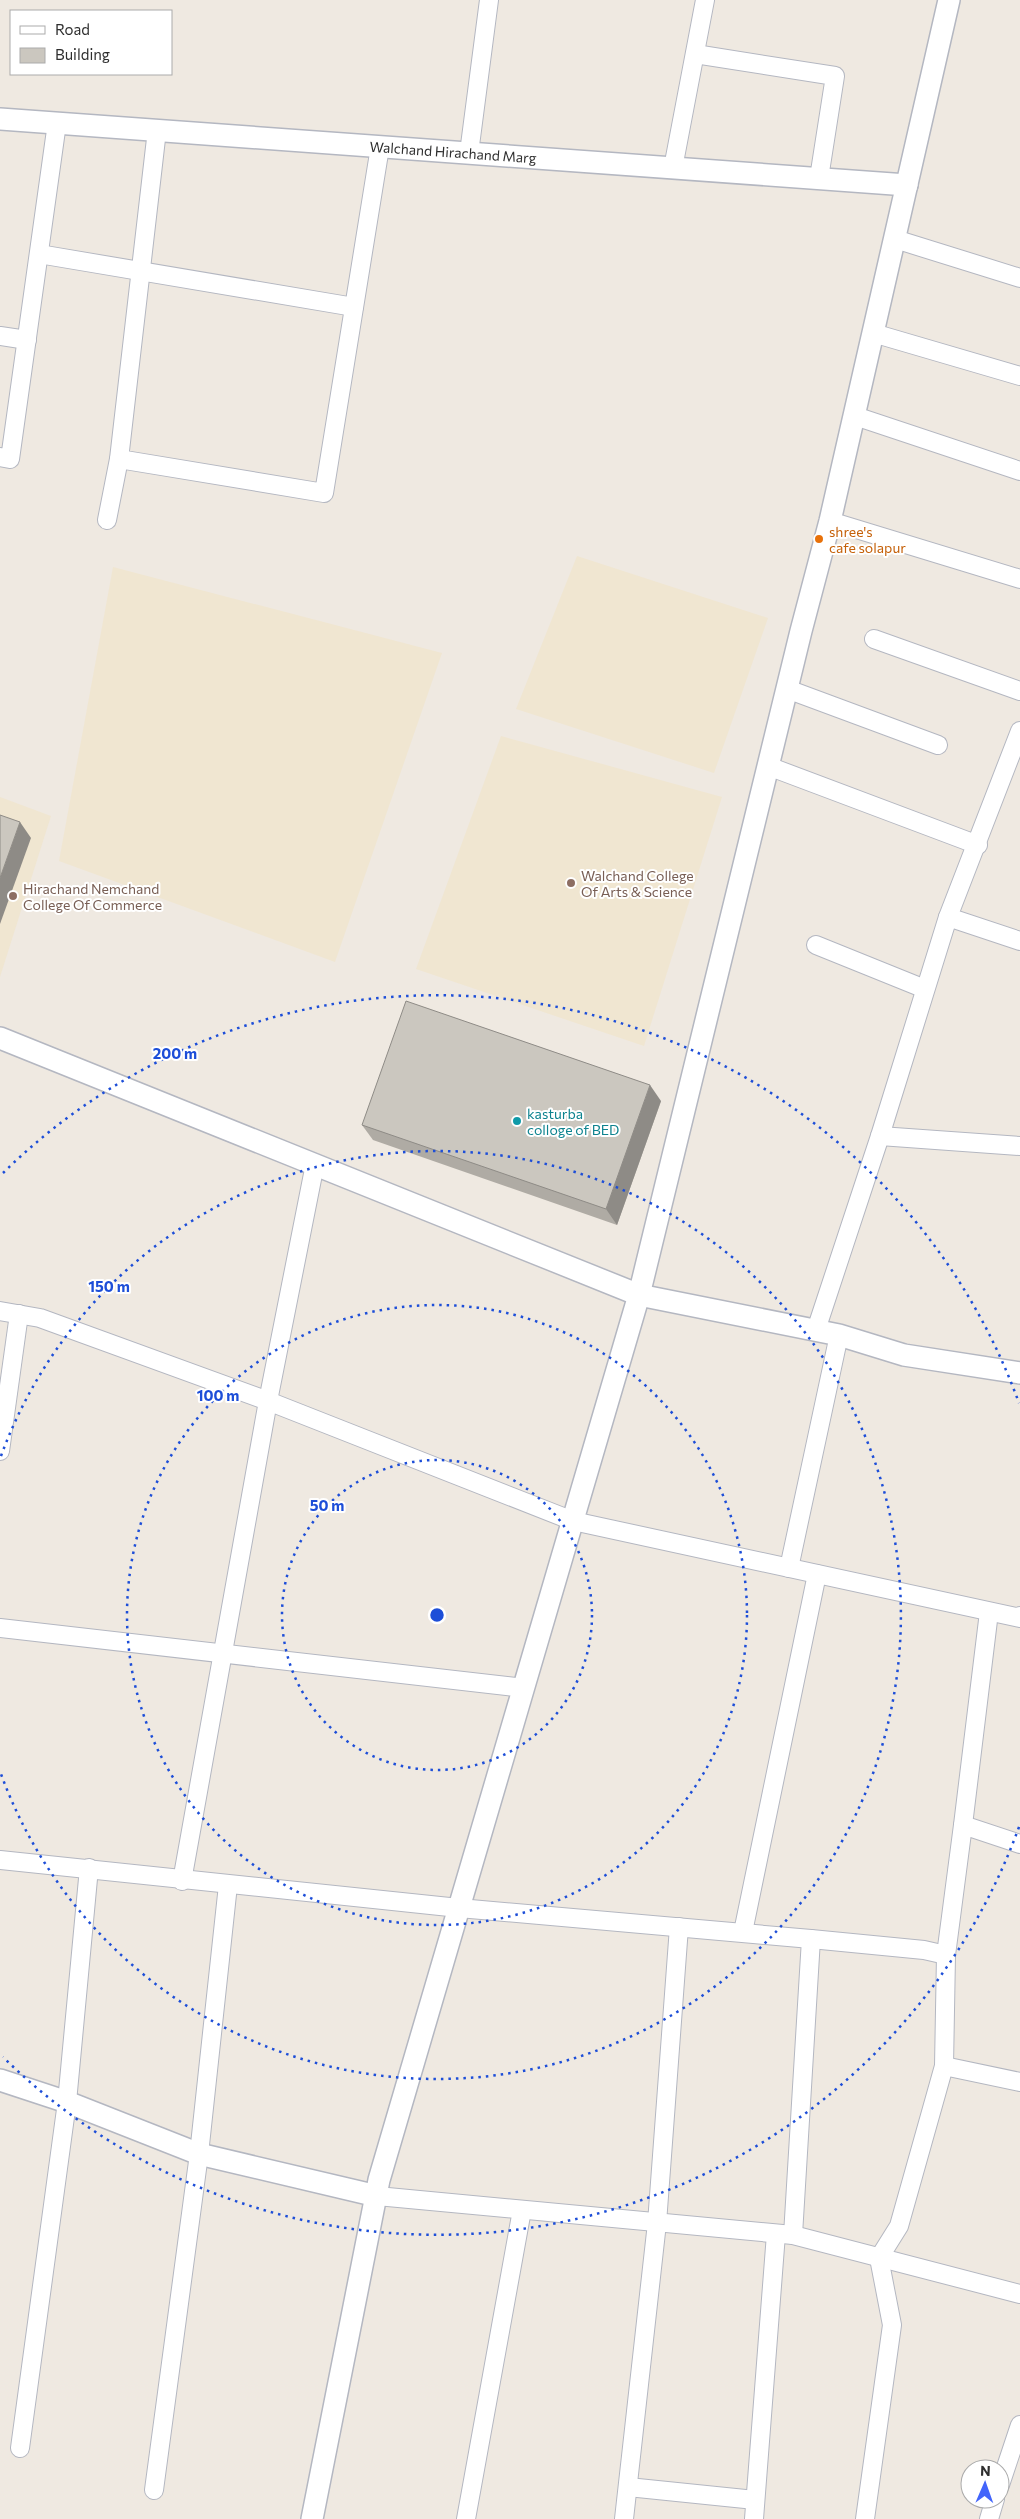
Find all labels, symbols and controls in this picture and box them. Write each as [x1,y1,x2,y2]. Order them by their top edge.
legend [10,10,172,75]
text: Road [55,20,90,38]
text: Building [55,45,110,63]
street label: Walchand Hirachand Marg [369,138,537,166]
place label: shree's cafe solapur [829,523,906,556]
marker: shree's cafe solapur [813,533,825,545]
place label: Walchand College Of Arts & Science [581,867,694,900]
marker: Walchand College Of Arts & Science [565,877,577,889]
place label: Hirachand Nemchand College Of Commerce [23,880,162,913]
marker: Hirachand Nemchand College Of Commerce [7,890,19,902]
text: 200 m [153,1044,197,1062]
place label: kasturba colloge of BED [527,1105,619,1138]
marker: kasturba colloge of BED [511,1115,523,1127]
text: 150 m [88,1277,130,1295]
text: 100 m [197,1386,239,1404]
text: 50 m [310,1496,344,1514]
centre of rings [428,1606,446,1624]
north arrow [960,2459,1010,2509]
text: N [980,2462,991,2479]

